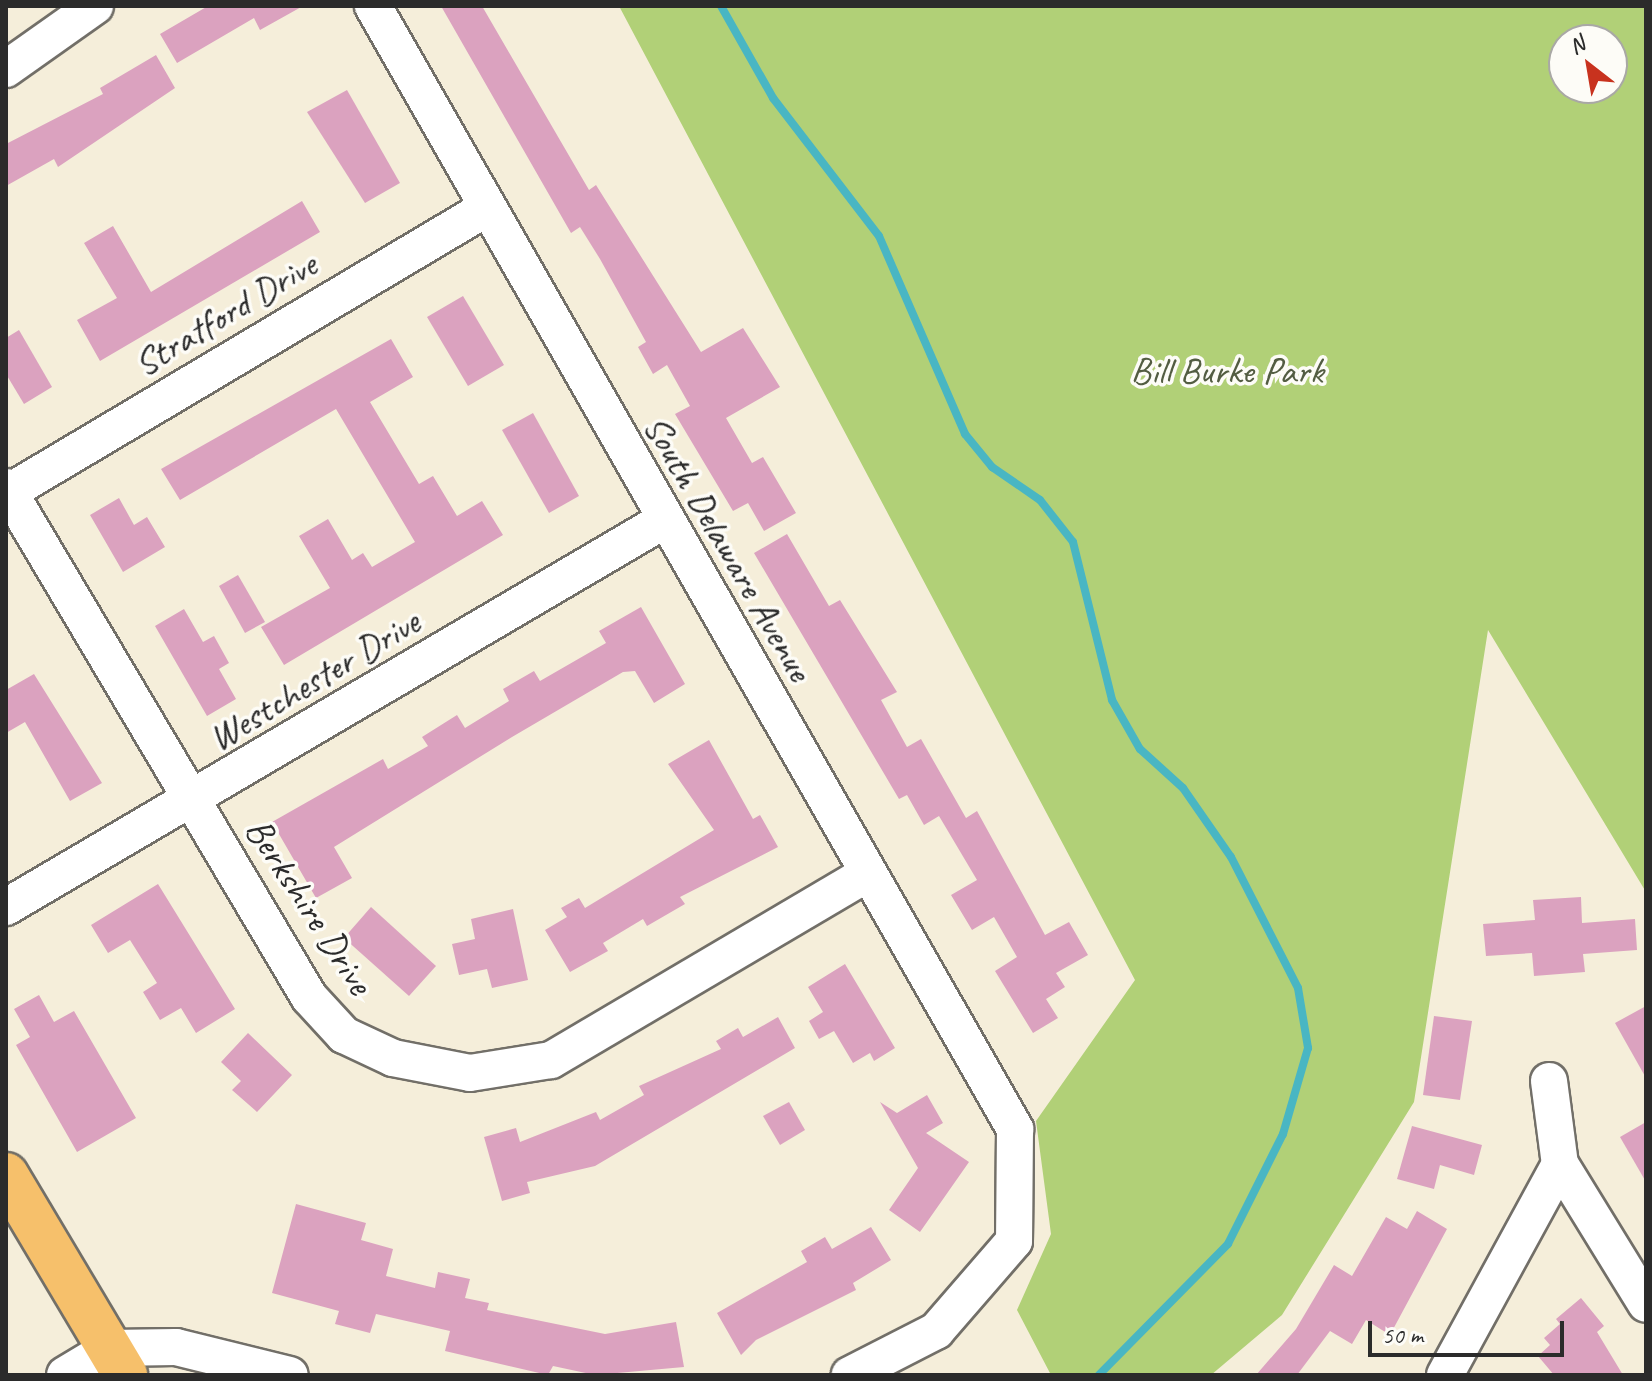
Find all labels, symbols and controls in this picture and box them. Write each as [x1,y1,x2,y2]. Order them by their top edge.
north arrow [1548,24,1628,104]
text: N [1564,30,1590,61]
street label: Stratford Drive [125,242,325,386]
park label: Bill Burke Park [1131,348,1323,394]
street label: South Delaware Avenue [633,407,823,689]
street label: Westchester Drive [200,599,428,761]
street label: Berkshire Drive [235,809,383,1003]
scale bar [1372,1305,1568,1355]
text: 50 m [1382,1320,1423,1350]

